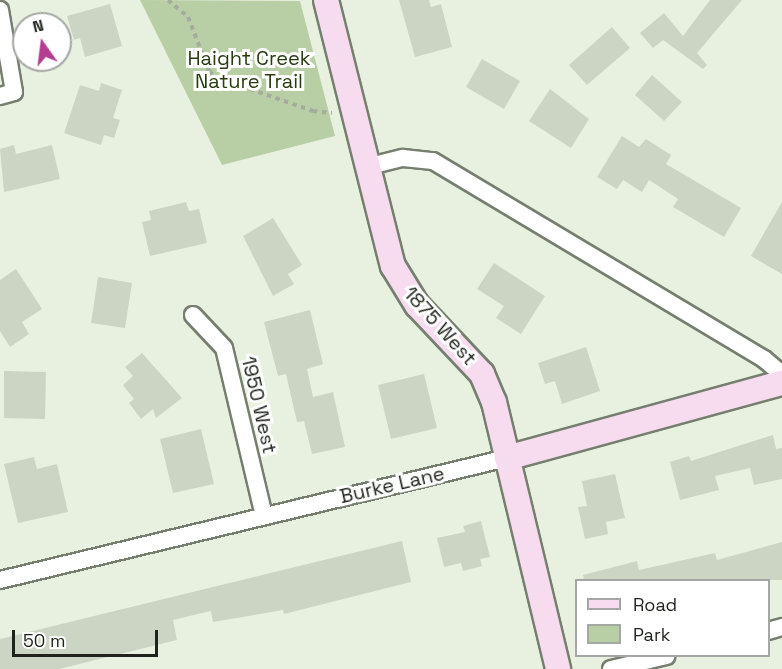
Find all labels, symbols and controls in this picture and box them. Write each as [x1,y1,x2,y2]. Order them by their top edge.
north arrow [12,12,72,72]
text: N [30,15,46,37]
park label: Haight Creek Nature Trail [187,46,311,93]
street label: 1875 West [398,282,482,370]
street label: 1950 West [236,354,282,456]
street label: Burke Lane [337,461,447,509]
legend [575,579,770,657]
text: Road [633,593,677,616]
scale bar [15,618,160,656]
text: Park [633,623,670,646]
text: 50 m [23,629,65,652]

